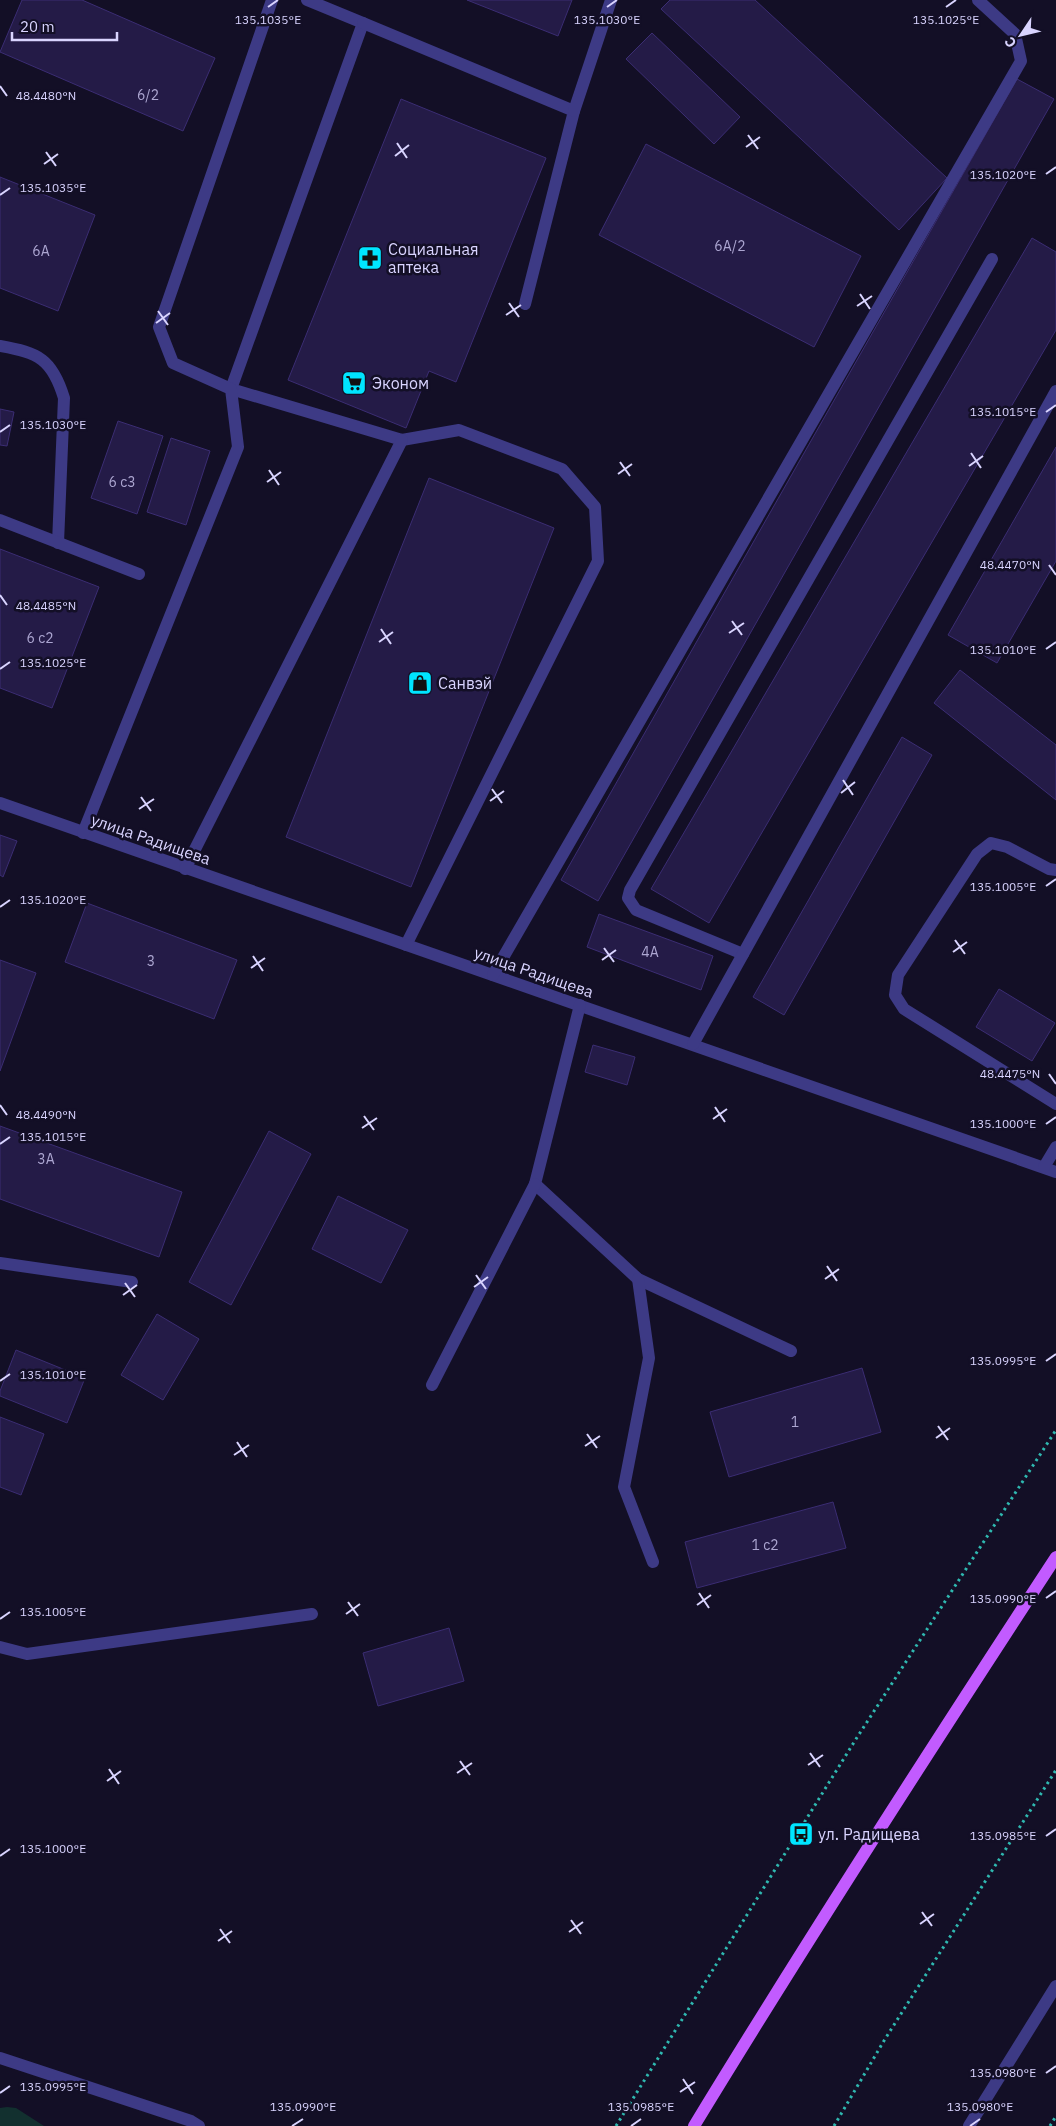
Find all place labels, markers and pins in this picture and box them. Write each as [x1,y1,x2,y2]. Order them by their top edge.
place label: Социальная аптека [388,239,478,277]
pharmacy icon: Социальная аптека [357,245,383,271]
supermarket icon: Эконом [341,370,367,396]
place label: Эконом [372,373,429,393]
shop icon: Санвэй [407,670,433,696]
place label: Санвэй [438,673,492,693]
bus stop icon: ул. Радищева [788,1821,814,1847]
place label: ул. Радищева [818,1824,920,1844]

